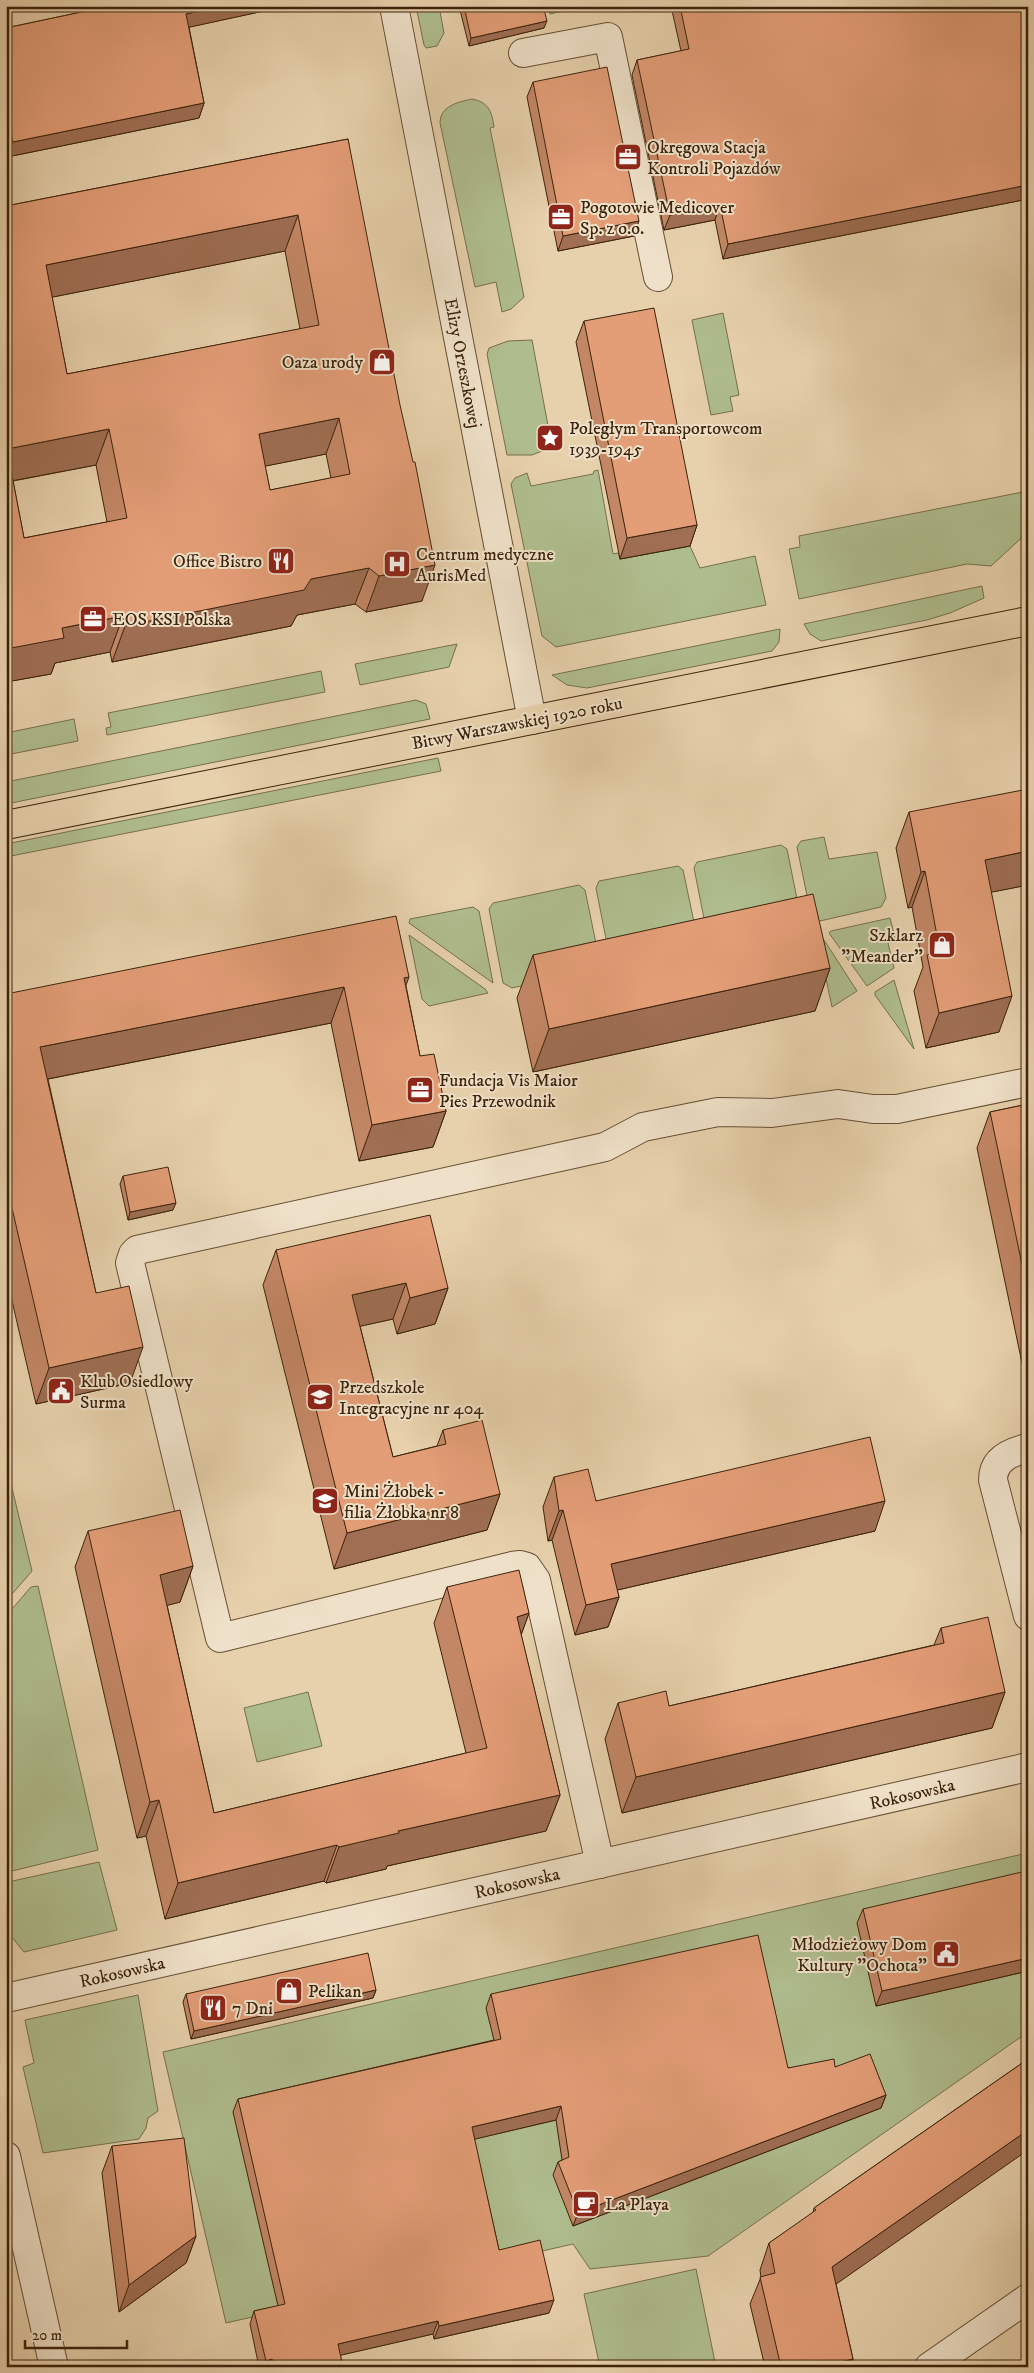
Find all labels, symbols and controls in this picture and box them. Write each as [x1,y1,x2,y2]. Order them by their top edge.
place label: Okręgowa Stacja Kontroli Pojazdów [647,137,781,180]
office icon: Okręgowa Stacja Kontroli Pojazdów [613,142,643,172]
place label: Pogotowie Medicover Sp. z o.o. [580,197,734,240]
office icon: Pogotowie Medicover Sp. z o.o. [546,202,576,232]
street label: Elizy Orzeszkowej [439,296,485,430]
shop icon: Oaza urody [367,347,397,377]
place label: Oaza urody [282,352,363,374]
place label: Poległym Transportowcom 1939-1945 [569,418,762,461]
place icon: Poległym Transportowcom 1939-1945 [535,423,565,453]
place label: Centrum medyczne AurisMed [416,544,554,587]
restaurant icon: Office Bistro [266,546,296,576]
hospital icon: Centrum medyczne AurisMed [382,549,412,579]
place label: Office Bistro [173,551,262,573]
office icon: EOS KSI Polska [78,604,108,634]
place label: EOS KSI Polska [112,609,231,631]
street label: Bitwy Warszawskiej 1920 roku [410,693,625,755]
place label: Szklarz "Meander" [841,925,923,968]
shop icon: Szklarz "Meander" [927,930,957,960]
place label: Fundacja Vis Maior Pies Przewodnik [439,1070,578,1113]
office icon: Fundacja Vis Maior Pies Przewodnik [405,1075,435,1105]
place label: Klub Osiedlowy Surma [80,1371,193,1414]
public building icon: Klub Osiedlowy Surma [46,1376,76,1406]
place label: Przedszkole Integracyjne nr 404 [339,1377,484,1420]
school or university icon: Przedszkole Integracyjne nr 404 [305,1382,335,1412]
place label: Mini Żłobek - filia Żłobka nr 8 [344,1481,459,1524]
school or university icon: Mini Żłobek - filia Żłobka nr 8 [310,1486,340,1516]
street label: Rokosowska [867,1774,957,1815]
street label: Rokosowska [472,1863,562,1904]
place label: Młodzieżowy Dom Kultury "Ochota" [791,1934,927,1977]
public building icon: Młodzieżowy Dom Kultury "Ochota" [931,1939,961,1969]
street label: Rokosowska [77,1952,167,1993]
shop icon: Pelikan [274,1976,304,2006]
place label: Pelikan [308,1981,362,2003]
restaurant icon: 7 Dni [198,1993,228,2023]
place label: 7 Dni [232,1998,273,2020]
cafe icon: La Playa [571,2189,601,2219]
place label: La Playa [605,2194,669,2216]
scale bar [25,2318,128,2350]
text: 20 m [32,2326,62,2345]

